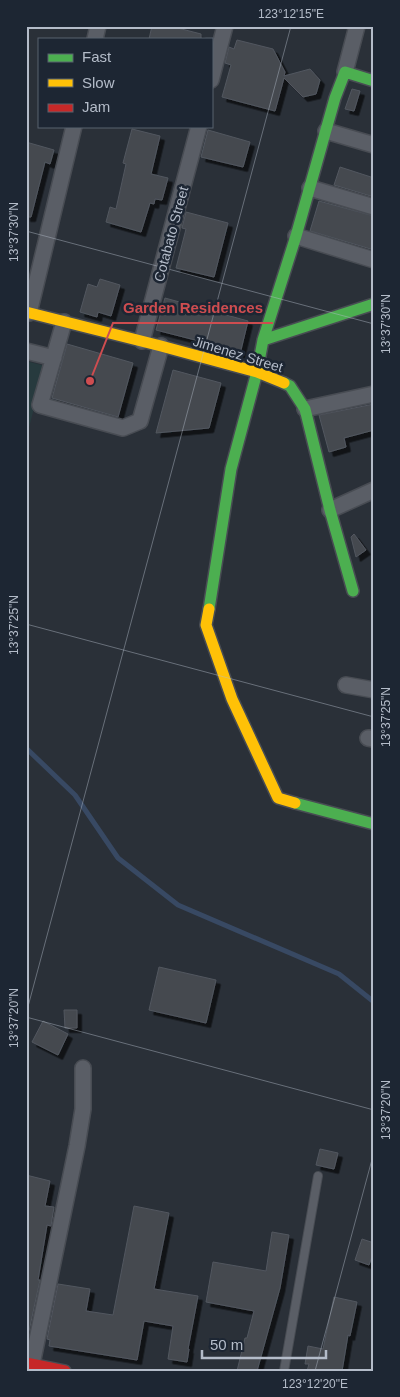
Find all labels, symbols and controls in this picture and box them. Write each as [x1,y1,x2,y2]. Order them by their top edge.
text: 123°12'15"E [258,7,324,21]
legend [38,38,212,128]
text: Fast [82,48,112,65]
text: Slow [82,74,115,91]
text: Jam [82,98,110,115]
street label: Cotabato Street [151,184,191,283]
text: 13°37'30"N [7,202,21,262]
callout: Garden Residences [113,293,273,323]
text: 13°37'30"N [379,294,393,354]
text: Garden Residences [123,299,263,316]
street label: Jimenez Street [191,333,285,375]
text: 13°37'25"N [7,595,21,655]
text: 13°37'25"N [379,687,393,747]
text: 13°37'20"N [7,988,21,1048]
text: 13°37'20"N [379,1080,393,1140]
scale bar [202,1327,326,1359]
text: 50 m [210,1336,243,1353]
text: 123°12'20"E [282,1377,348,1391]

